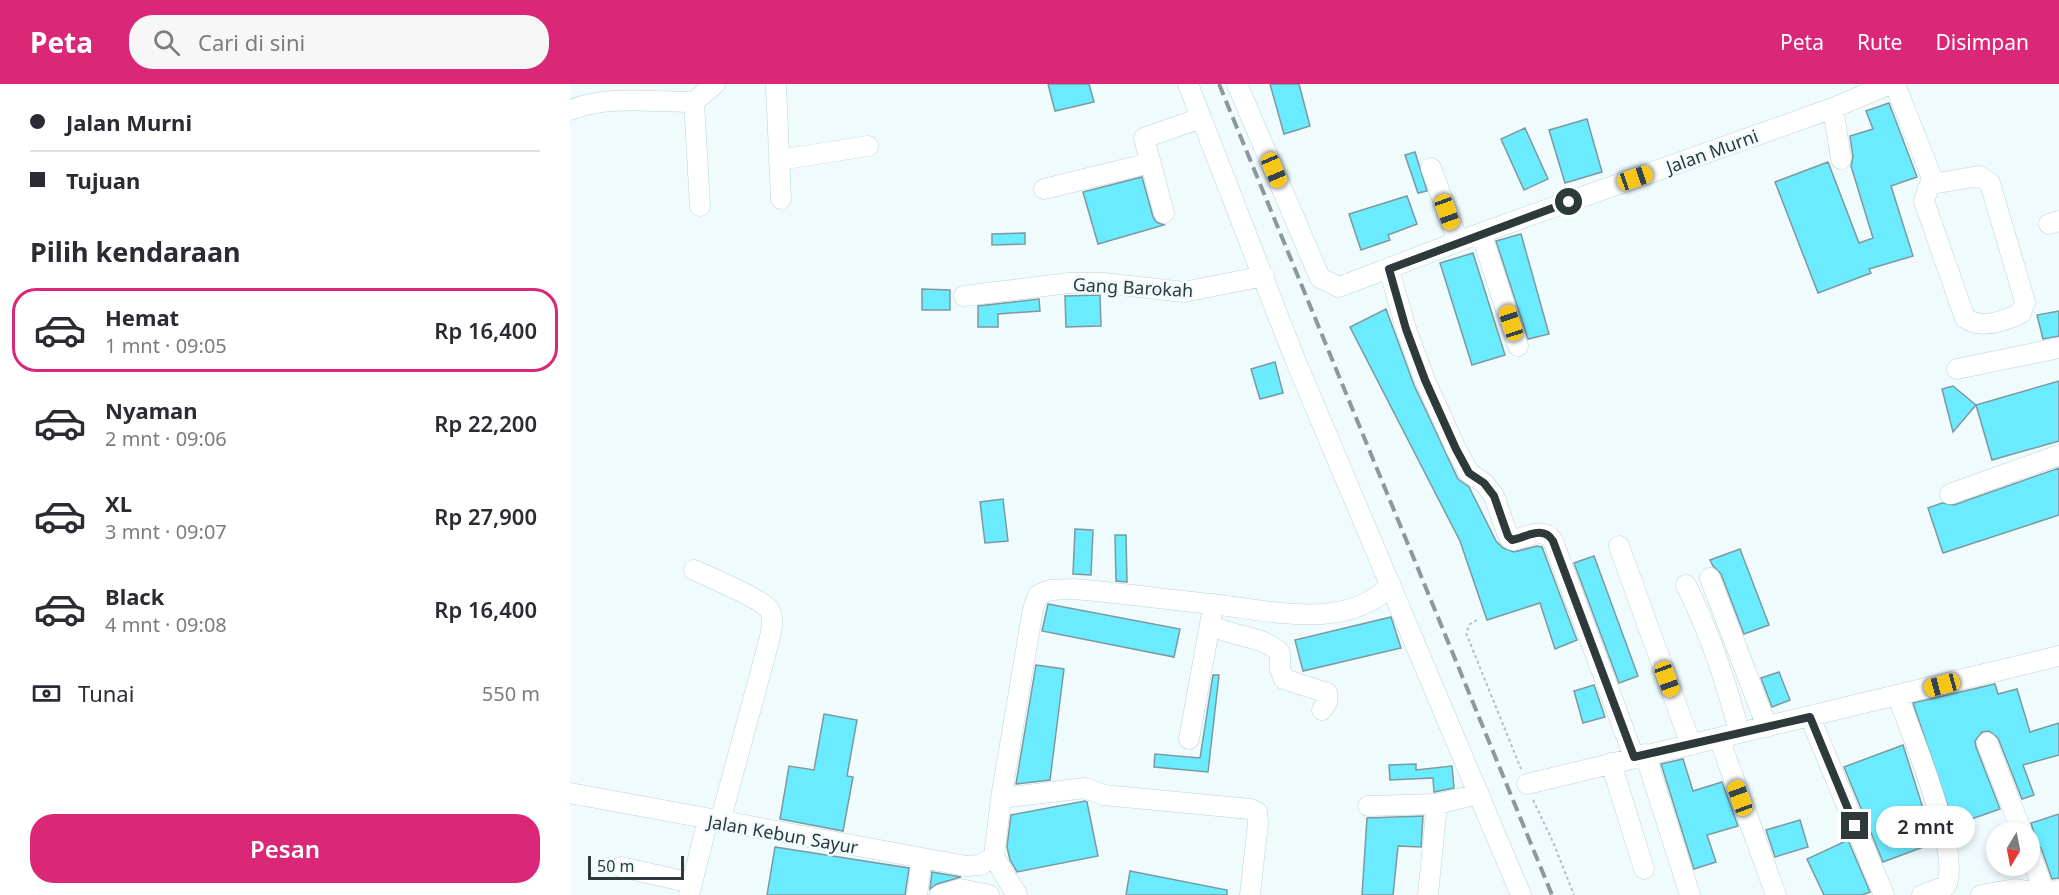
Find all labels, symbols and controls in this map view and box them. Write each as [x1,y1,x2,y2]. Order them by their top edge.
search box [129,15,549,69]
text: Peta [30,23,93,61]
icon: search [150,26,183,59]
text: Cari di sini [198,27,305,57]
text: Peta [1780,28,1824,56]
text: Rute [1857,28,1902,56]
text: Disimpan [1935,28,2029,56]
text: Jalan Murni [66,107,192,137]
street label: Jalan Murni [1661,123,1761,179]
car [1259,150,1289,190]
car [1615,164,1655,192]
text: Tujuan [66,165,140,195]
route start [1555,188,1582,215]
car [1432,192,1462,232]
text: Pilih kendaraan [30,233,241,270]
street label: Gang Barokah [1072,272,1194,302]
text: Hemat [105,302,179,332]
icon: car [33,303,87,357]
car [1497,303,1525,343]
text: Rp 16,400 [434,315,537,345]
text: 1 mnt · 09:05 [105,332,227,359]
text: Nyaman [105,395,198,425]
icon: car [33,396,87,450]
text: Rp 22,200 [434,408,537,438]
text: 2 mnt · 09:06 [105,425,227,452]
text: XL [105,488,132,518]
icon: car [33,489,87,543]
text: Rp 27,900 [434,501,537,531]
text: 3 mnt · 09:07 [105,518,227,545]
text: Black [105,581,164,611]
icon: car [33,582,87,636]
text: Rp 16,400 [434,594,537,624]
text: 4 mnt · 09:08 [105,611,227,638]
car [1652,659,1682,699]
car [1922,672,1962,698]
icon: cash [30,677,63,710]
text: Tunai [78,678,134,708]
text: 550 m [482,680,540,707]
car [1725,778,1755,818]
callout: 2 mnt [1876,805,1975,847]
street label: Jalan Kebun Sayur [704,809,861,859]
route end [1841,812,1868,839]
text: 2 mnt [1897,813,1954,840]
button: Pesan [30,814,540,883]
north arrow [1986,822,2040,876]
map controls [1986,822,2040,876]
scale bar [588,853,684,880]
text: 50 m [597,855,634,877]

